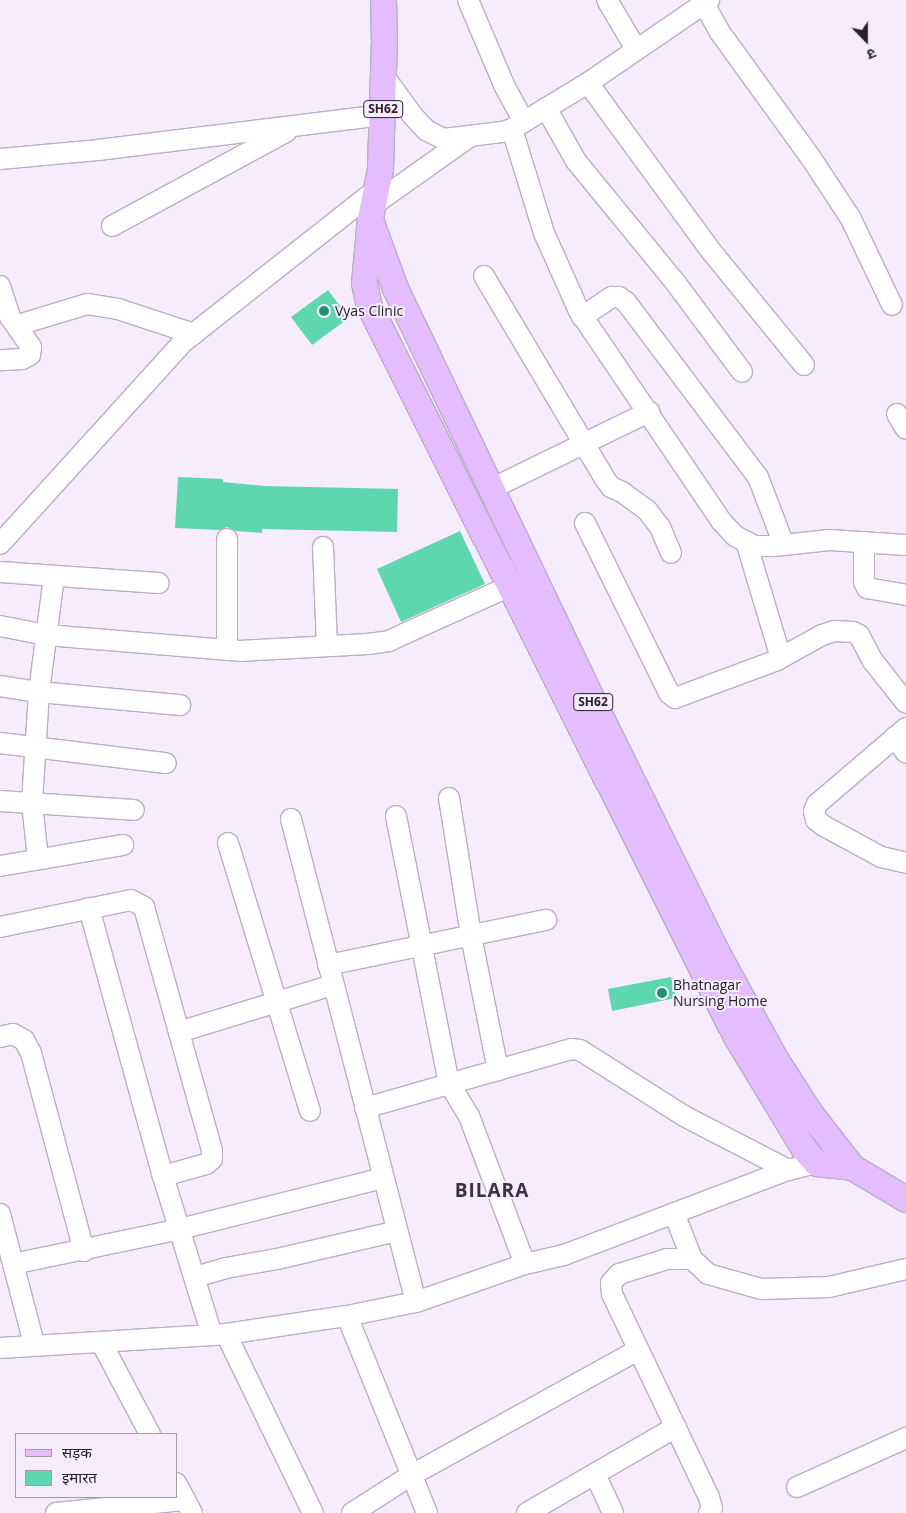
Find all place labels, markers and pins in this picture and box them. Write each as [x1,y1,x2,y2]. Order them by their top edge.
place label: Vyas Clinic [335,303,403,319]
marker: Vyas Clinic [317,304,331,318]
place label: Bhatnagar Nursing Home [673,977,767,1010]
marker: Bhatnagar Nursing Home [655,986,669,1000]

